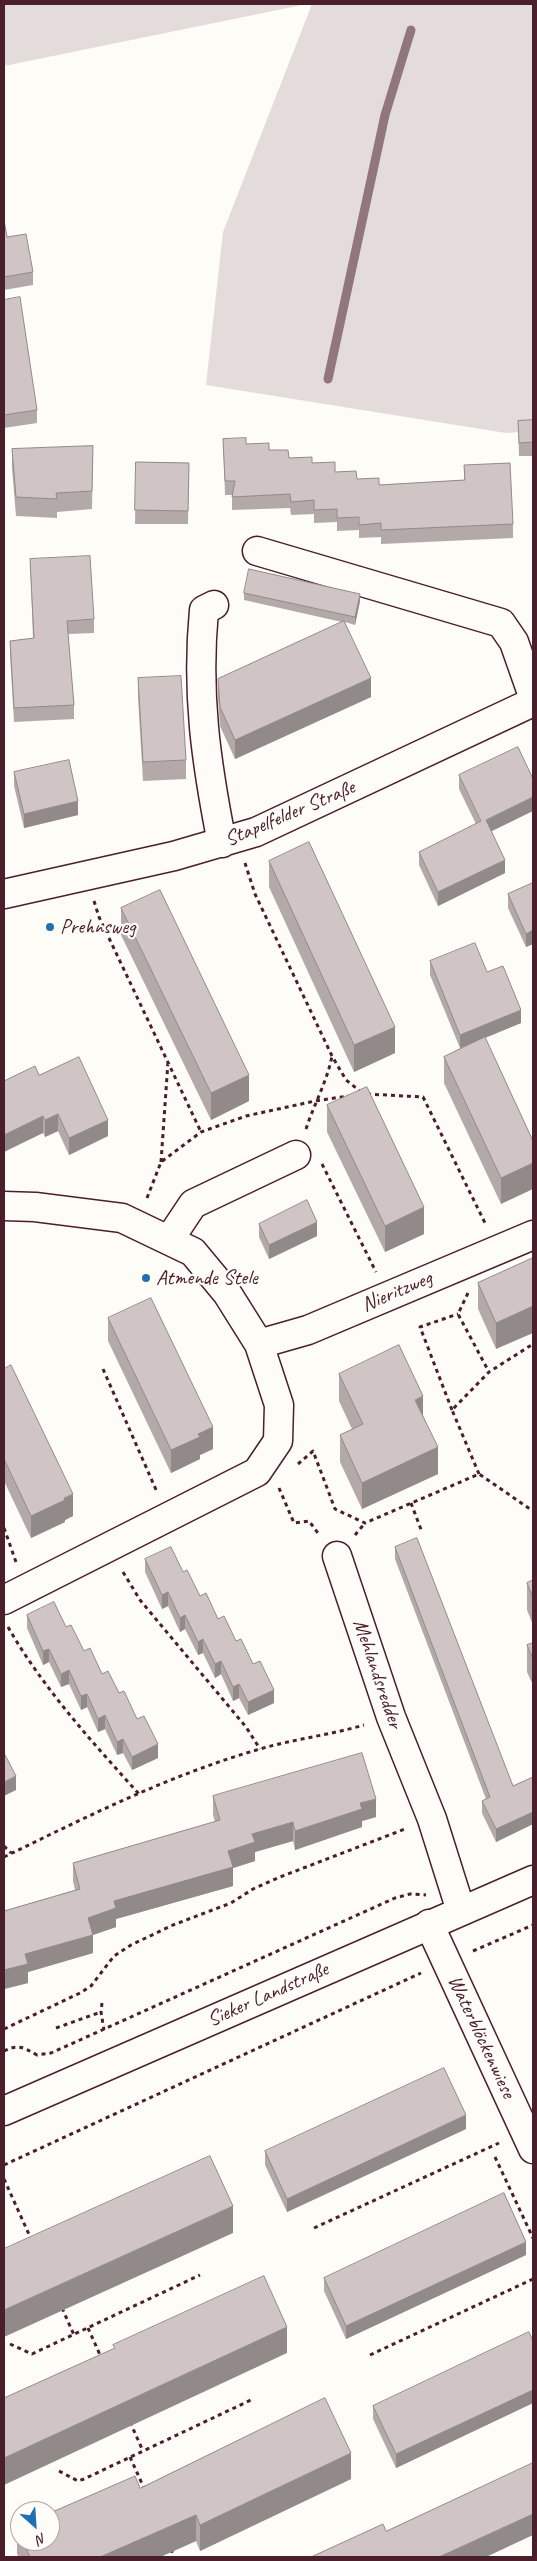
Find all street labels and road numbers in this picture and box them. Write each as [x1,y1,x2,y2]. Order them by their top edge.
street label: Stapelfelder Straße [221,775,359,853]
street label: Nieritzweg [358,1266,436,1318]
street label: Mehlandsredder [347,1616,407,1732]
street label: Sieker Landstraße [204,1957,332,2033]
street label: Waterblöckenwiese [442,1972,520,2102]

